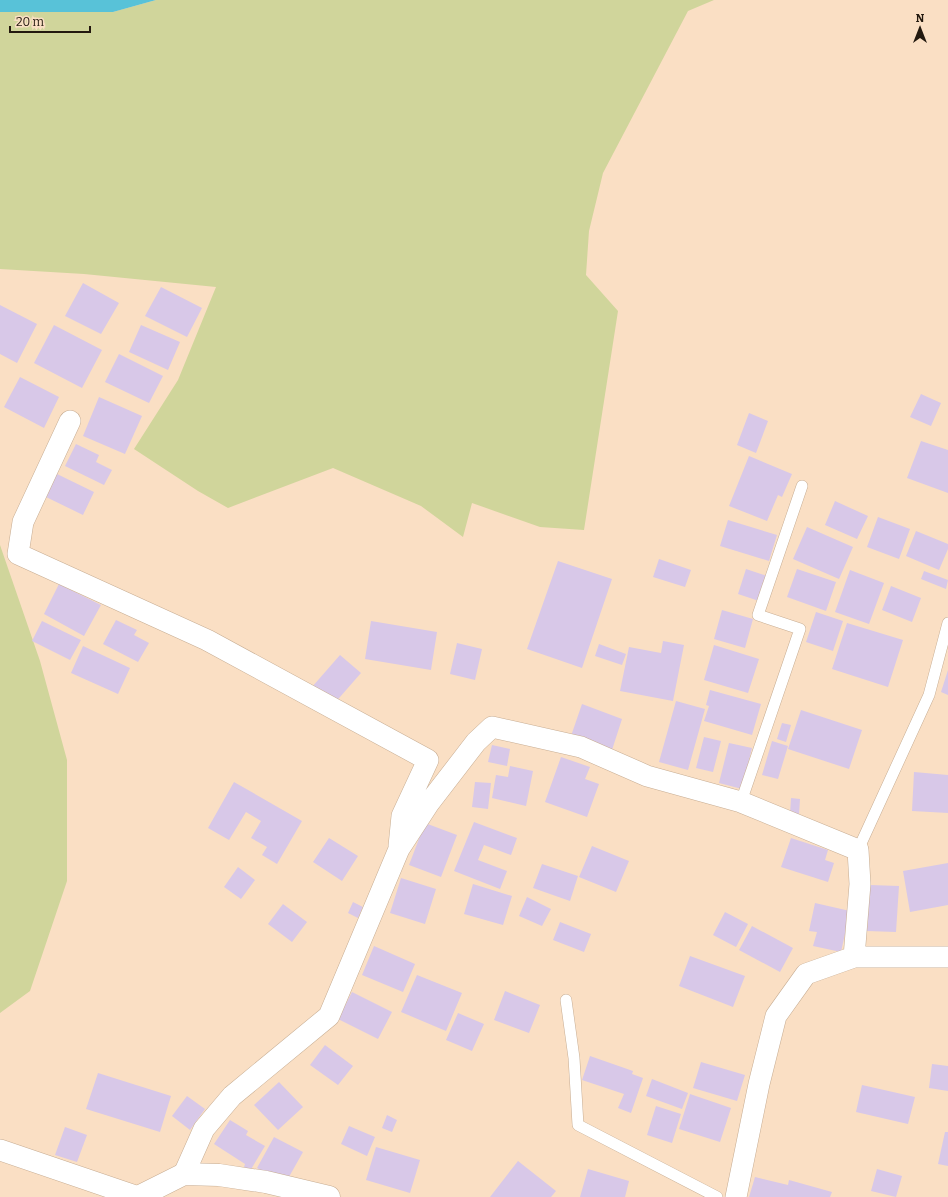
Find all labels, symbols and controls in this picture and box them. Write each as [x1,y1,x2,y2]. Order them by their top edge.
scale bar [10,8,90,34]
north arrow [900,8,940,48]
text: N [916,12,925,25]
text: 20 m [16,15,45,29]

